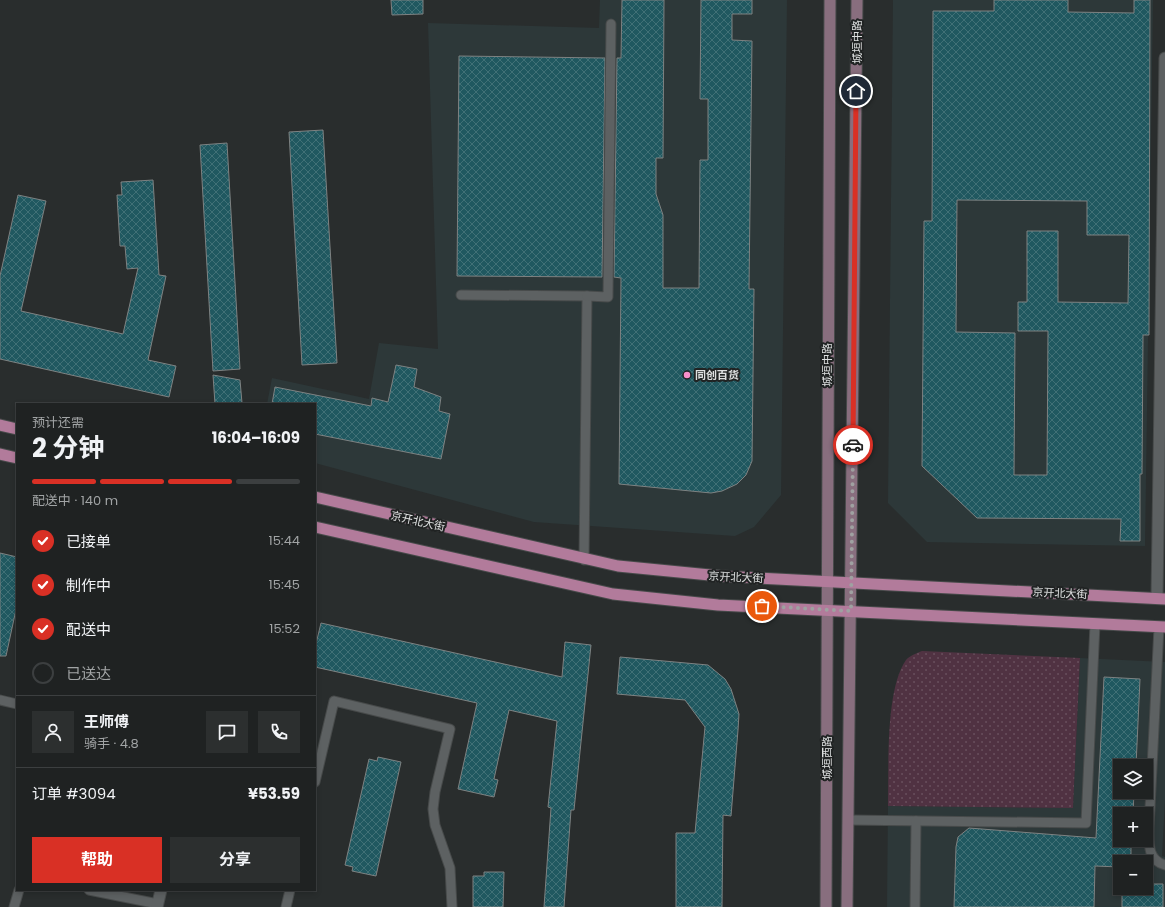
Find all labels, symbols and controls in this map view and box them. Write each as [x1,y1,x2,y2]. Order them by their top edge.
street label: 城垣中路 [849,20,865,64]
pin [839,74,873,108]
icon: home [845,80,867,102]
street label: 城垣中路 [819,343,835,387]
place label: 同创百货 [695,367,739,383]
marker: 同创百货 [682,370,692,380]
text: 预计还需 [32,413,84,432]
courier [833,425,873,465]
text: 16:04–16:09 [212,427,300,448]
text: 2 分钟 [32,430,104,466]
icon: car [842,434,864,456]
text: 配送中 · 140 m [32,491,118,510]
street label: 京开北大街 [389,507,447,535]
icon: check [32,530,54,552]
text: 已接单 [66,531,111,552]
text: 15:44 [269,531,300,550]
street label: 京开北大街 [708,568,764,586]
icon: check [32,574,54,596]
text: 制作中 [66,575,111,596]
text: 15:45 [269,575,300,594]
street label: 京开北大街 [1032,584,1088,602]
pin [745,589,779,623]
icon: bag [751,595,773,617]
icon: check [32,618,54,640]
text: 配送中 [66,619,111,640]
text: 15:52 [269,619,300,638]
text: 已送达 [66,663,111,684]
button: person [32,711,74,753]
text: 王师傅 [84,711,129,732]
button: chat [206,711,248,753]
button: phone [258,711,300,753]
text: 骑手 · 4.8 [84,734,139,753]
street label: 城垣西路 [819,736,835,780]
map controls [1113,759,1153,895]
button: layers [1113,759,1153,799]
text: 订单 #3094 [32,783,116,804]
text: ¥53.59 [248,783,300,804]
button: + [1113,807,1153,847]
button: 帮助 [32,837,162,883]
button: 分享 [170,837,300,883]
button: − [1113,855,1153,895]

